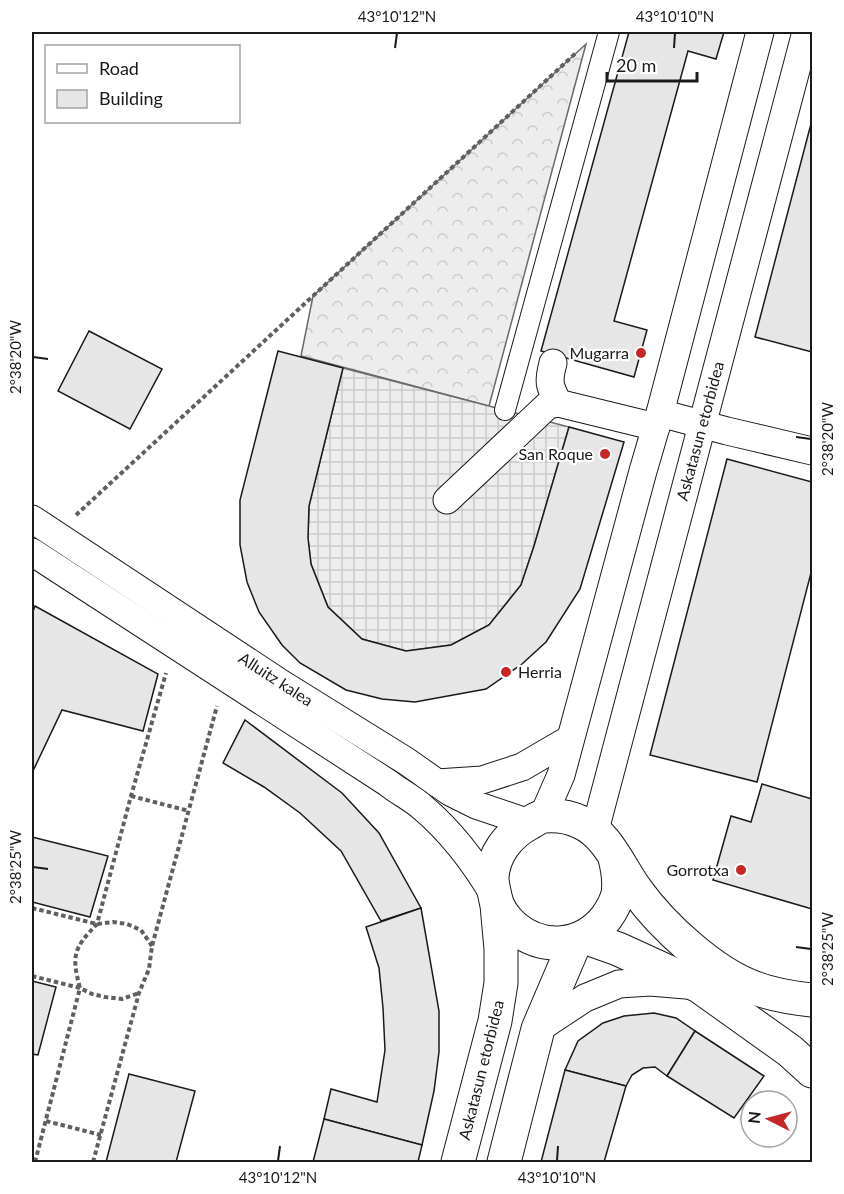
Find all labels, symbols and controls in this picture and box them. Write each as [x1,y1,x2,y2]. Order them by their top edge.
text: 43°10'12"N [358,7,436,25]
text: 43°10'10"N [636,7,714,25]
legend [45,45,240,123]
scale bar [607,45,697,83]
text: 20 m [616,54,656,76]
text: Road [99,57,139,79]
text: Building [99,87,163,109]
text: 2°38'20"W [6,320,24,394]
place label: Mugarra [570,343,629,362]
marker: Mugarra [634,346,648,360]
street label: Askatasun etorbidea [672,359,727,503]
text: 2°38'20"W [818,402,836,476]
place label: San Roque [519,444,593,463]
marker: San Roque [598,447,612,461]
street label: Alluitz kalea [236,648,317,710]
place label: Herria [518,662,562,681]
marker: Herria [499,665,513,679]
text: 2°38'25"W [6,830,24,904]
place label: Gorrotxa [666,860,729,879]
marker: Gorrotxa [734,863,748,877]
text: 2°38'25"W [818,912,836,986]
street label: Askatasun etorbidea [454,998,507,1142]
north arrow [739,1089,799,1149]
text: N [743,1110,764,1125]
text: 43°10'12"N [239,1168,317,1186]
text: 43°10'10"N [518,1168,596,1186]

